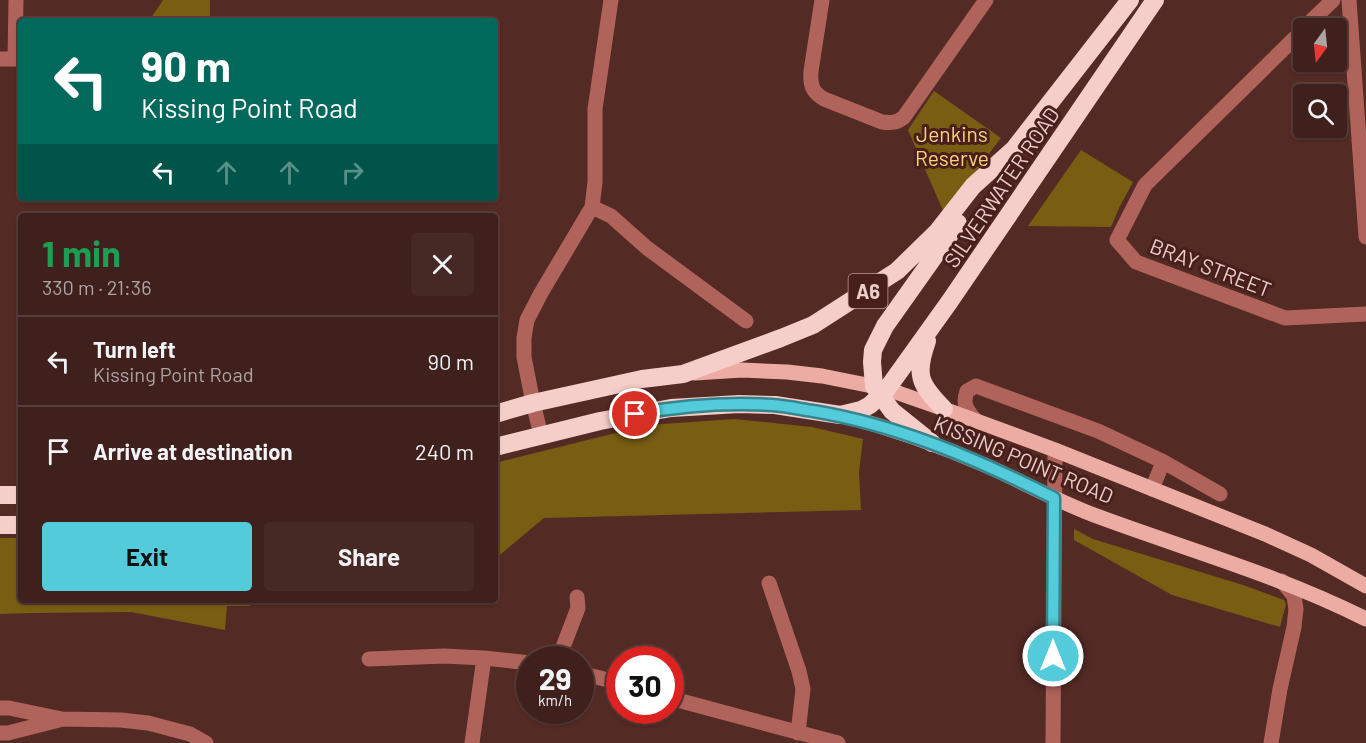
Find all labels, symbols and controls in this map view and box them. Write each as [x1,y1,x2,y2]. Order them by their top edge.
north arrow [1293,18,1347,72]
map controls [1293,18,1347,138]
text: 90 m [141,40,231,90]
icon: left [42,42,120,120]
button: search [1293,84,1347,138]
text: Kissing Point Road [141,91,358,123]
street label: SILVERWATER ROAD [938,102,1064,272]
park label: Jenkins Reserve [915,121,989,170]
icon: left [147,156,180,189]
icon: ahead [210,156,243,189]
icon: ahead [273,156,306,189]
icon: right [336,156,369,189]
text: 1 min [42,231,121,274]
street label: BRAY STREET [1147,232,1275,302]
button: close [411,233,474,296]
road number: A6 [848,274,888,308]
text: 330 m · 21:36 [42,275,151,299]
text: Turn left [93,336,176,362]
icon: left [42,345,75,378]
text: 90 m [428,348,474,374]
text: Kissing Point Road [93,362,254,386]
pin [609,388,660,439]
icon: arrive [618,397,651,430]
street label: KISSING POINT ROAD [931,410,1117,508]
icon: arrive [42,435,75,468]
text: Arrive at destination [93,438,292,464]
text: 240 m [415,438,474,464]
button: Exit [42,522,252,591]
button: Share [264,522,474,591]
position arrow [1021,624,1085,688]
speed limit sign: 30 [606,646,684,724]
text: 29 [539,660,571,696]
text: km/h [538,691,572,709]

